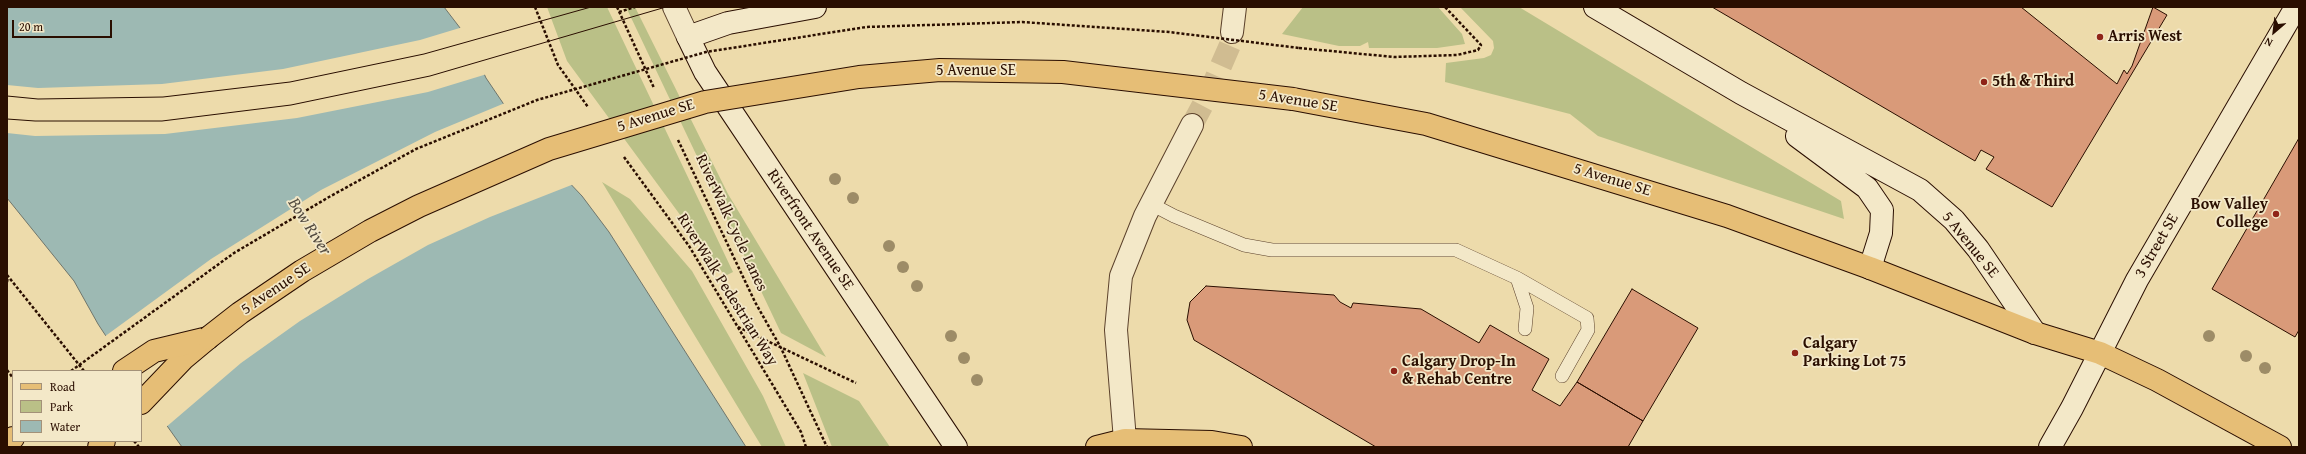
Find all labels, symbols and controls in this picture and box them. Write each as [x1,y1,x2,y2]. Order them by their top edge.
scale bar [14,12,114,38]
north arrow [2254,12,2294,52]
text: 20 m [19,18,43,35]
place label: Arris West [2108,27,2182,47]
marker: Arris West [2095,32,2105,42]
text: N [2261,34,2275,51]
street label: 5 Avenue SE [936,61,1016,81]
place label: 5th & Third [1992,72,2074,92]
marker: 5th & Third [1979,77,1989,87]
street label: 5 Avenue SE [1257,85,1339,117]
street label: 5 Avenue SE [615,95,697,137]
street label: RiverWalk Cycle Lanes [691,151,771,295]
street label: 5 Avenue SE [1571,159,1653,201]
street label: Riverfront Avenue SE [762,166,858,294]
water label: Bow River [283,194,335,260]
place label: Bow Valley College [2191,195,2268,233]
street label: 5 Avenue SE [1937,208,2003,282]
marker: Bow Valley College [2271,209,2281,219]
street label: RiverWalk Pedestrian Way [672,210,782,370]
street label: 3 Street SE [2131,210,2183,282]
street label: 5 Avenue SE [238,259,314,319]
place label: Calgary Parking Lot 75 [1803,334,1906,372]
marker: Calgary Parking Lot 75 [1790,348,1800,358]
place label: Calgary Drop-In & Rehab Centre [1402,352,1516,390]
marker: Calgary Drop-In & Rehab Centre [1389,366,1399,376]
legend [12,370,142,442]
text: Road [50,378,75,395]
text: Park [50,398,73,415]
text: Water [50,418,80,435]

